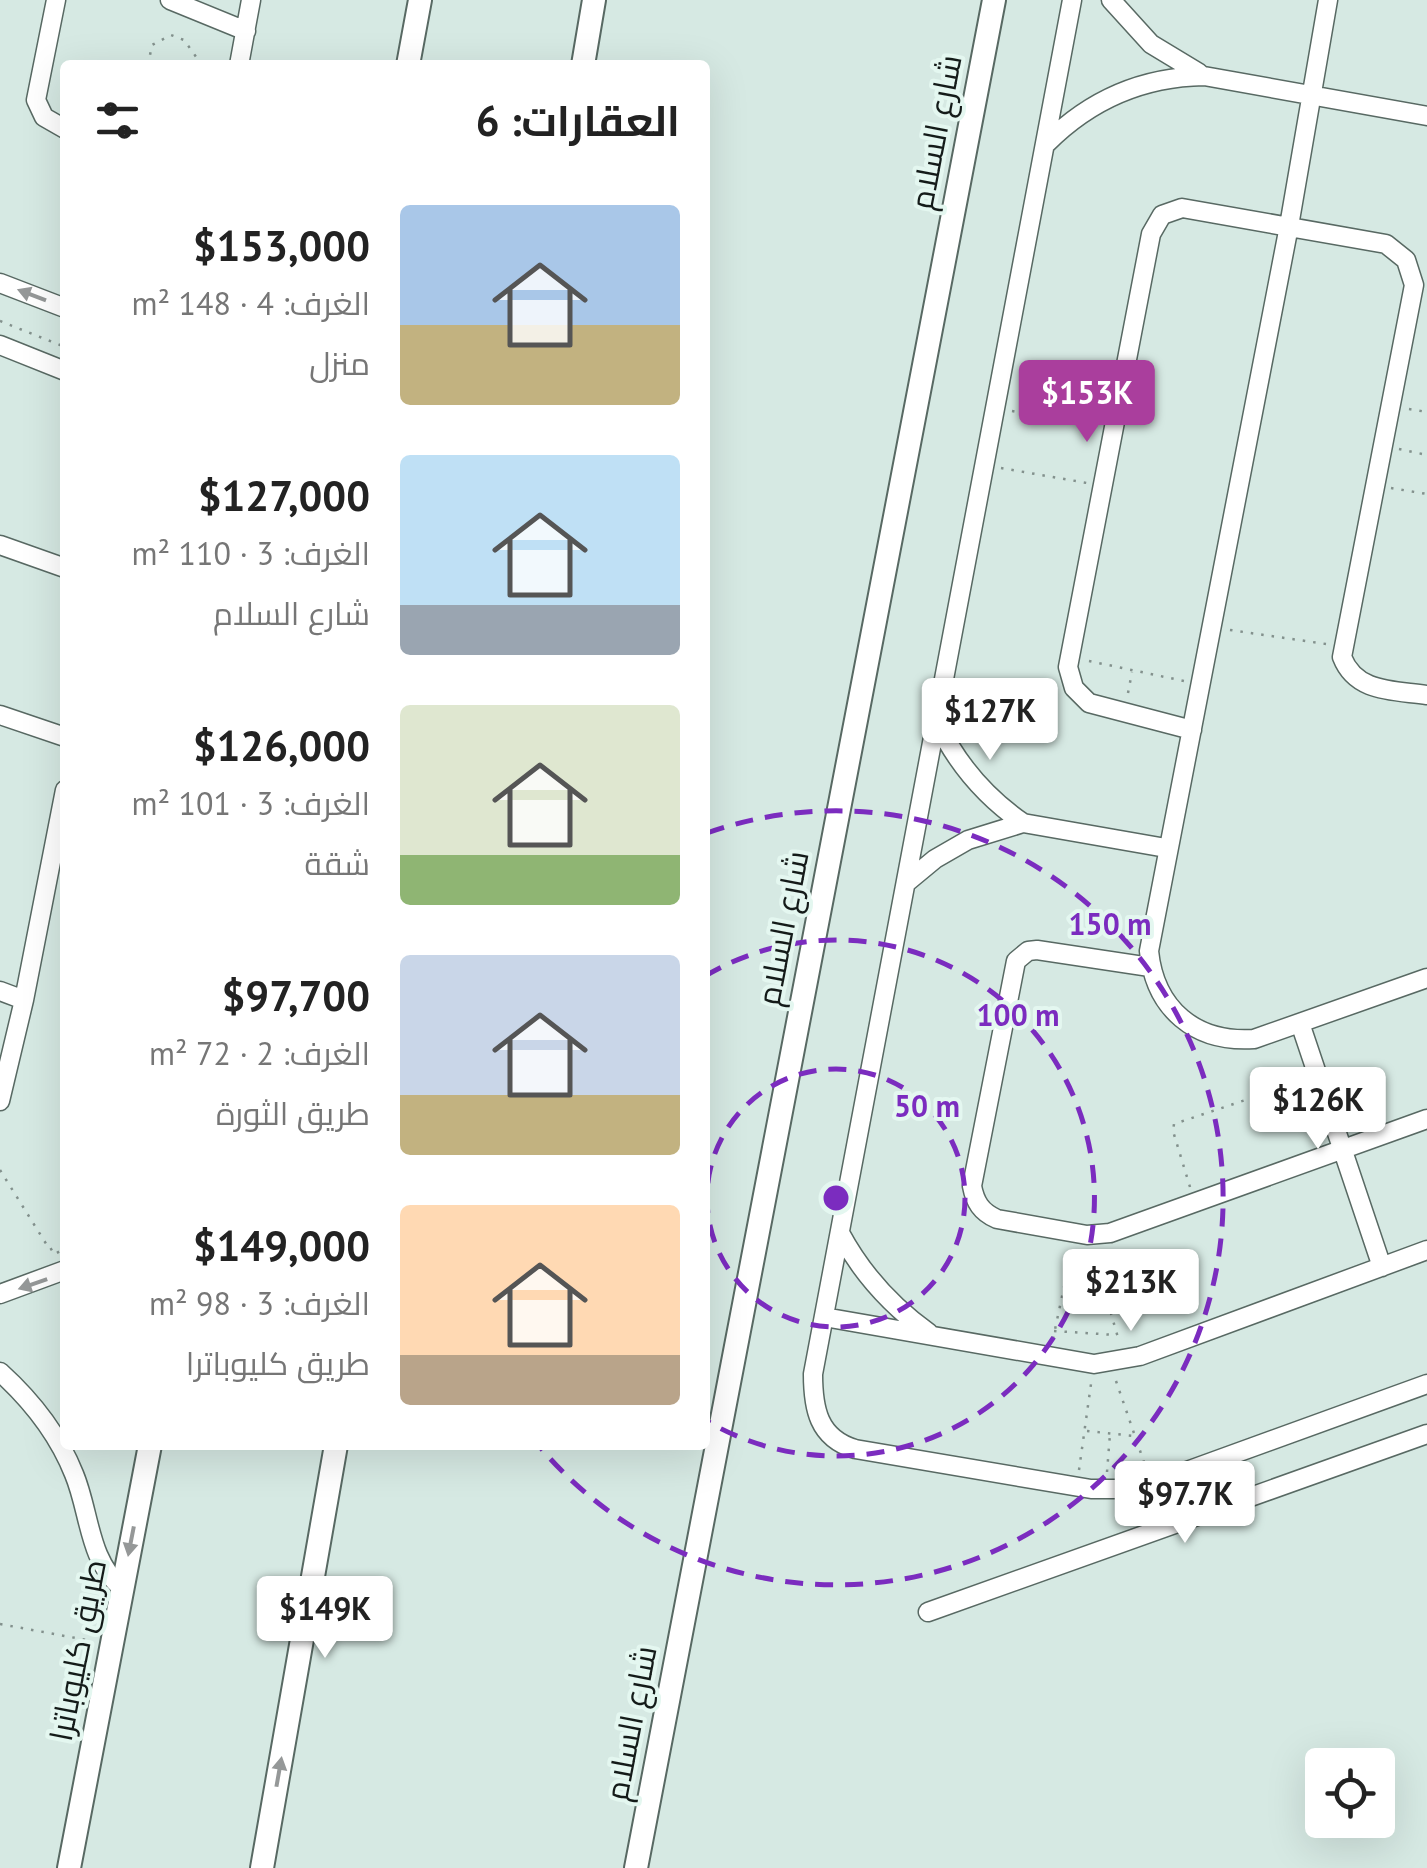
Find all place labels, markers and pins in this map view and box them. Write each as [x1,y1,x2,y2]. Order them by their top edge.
pin: $153K [1017,360,1157,445]
pin: $127K [920,678,1060,763]
pin: $126K [1248,1067,1388,1152]
centre of rings [818,1180,854,1216]
pin: $213K [1061,1249,1201,1334]
pin: $97.7K [1104,1461,1266,1546]
pin: $149K [255,1576,395,1661]

